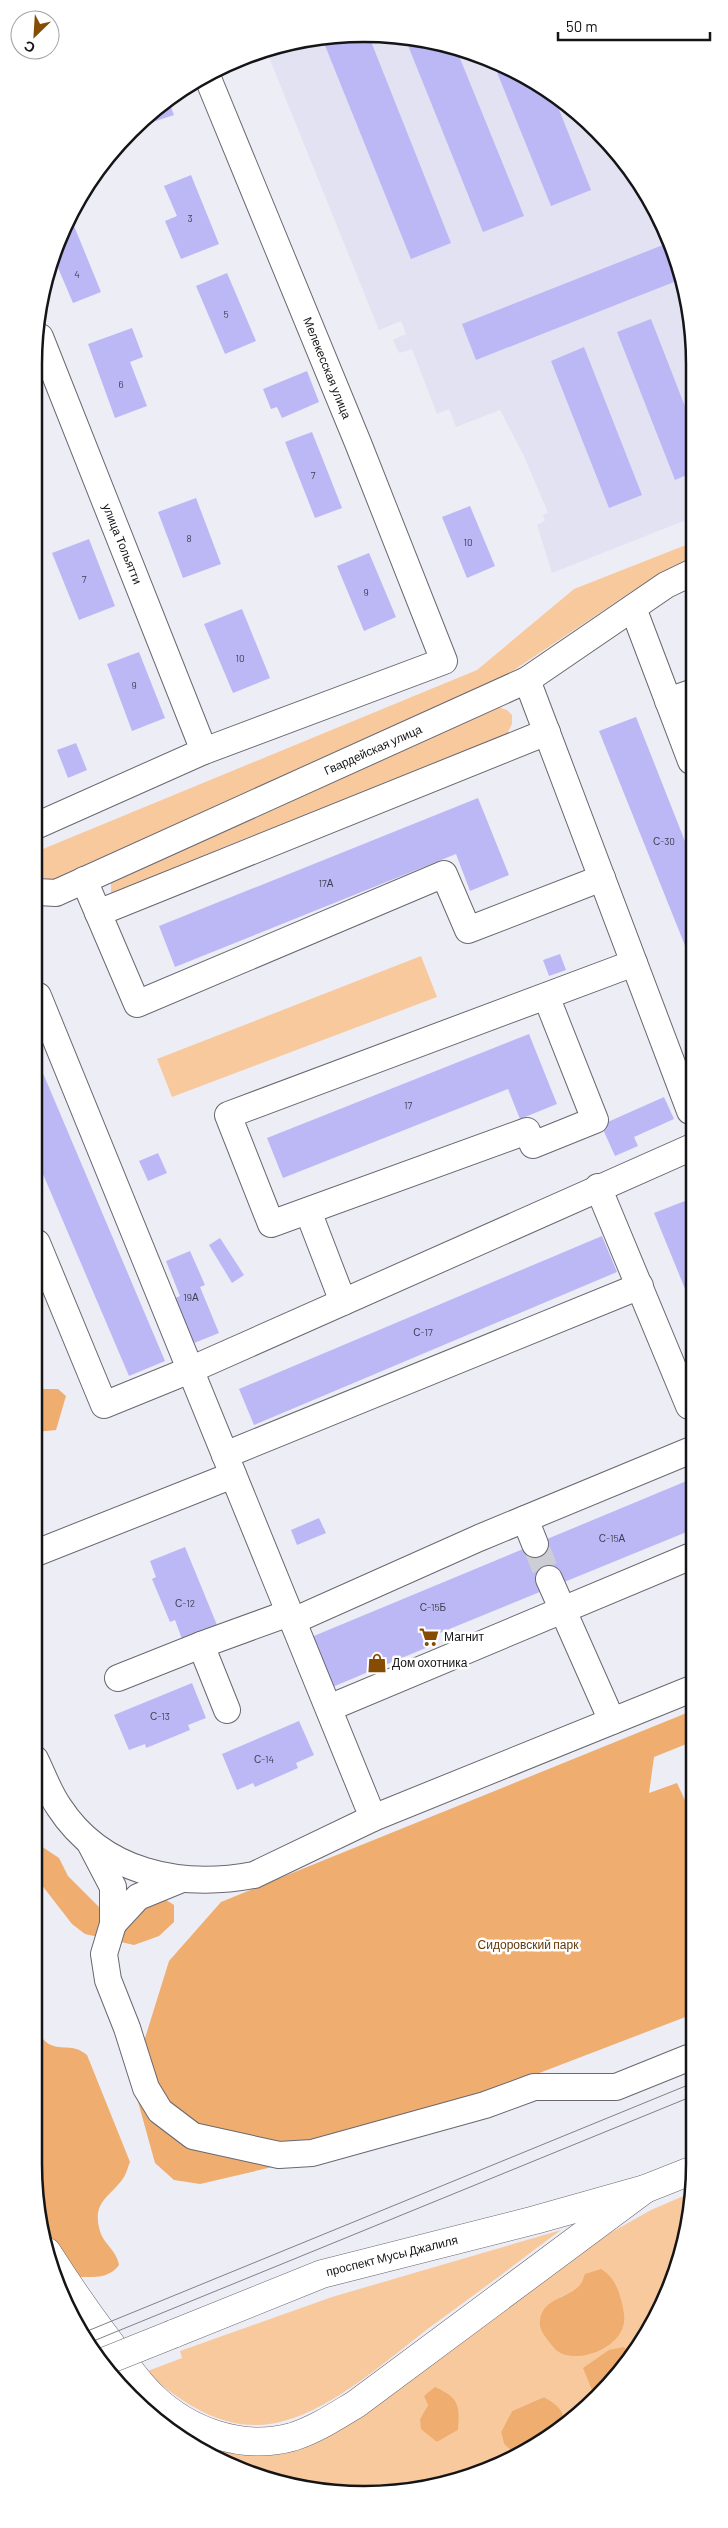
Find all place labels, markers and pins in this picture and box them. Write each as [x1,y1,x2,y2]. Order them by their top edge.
supermarket icon: Магнит [418,1626,440,1648]
place label: Магнит [444,1629,485,1643]
shop icon: Дом охотника [366,1652,388,1674]
place label: Дом охотника [392,1655,468,1670]

